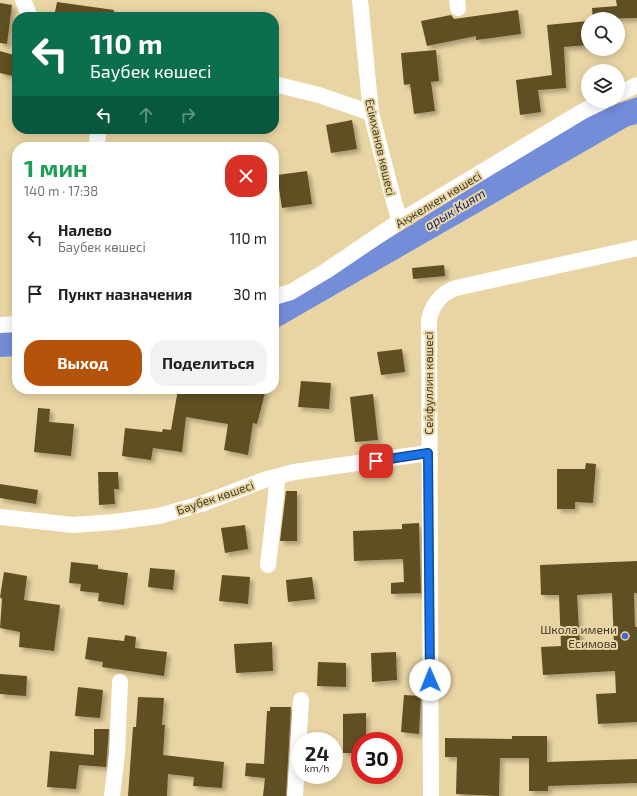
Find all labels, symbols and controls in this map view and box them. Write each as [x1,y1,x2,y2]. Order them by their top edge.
map controls [581,12,625,108]
button: search [581,12,625,56]
text: 110 m [90,26,163,60]
icon: left [24,28,76,80]
text: Баубек көшесі [90,60,211,82]
button: layers [581,64,625,108]
street label: Есімханов көшесі [363,97,399,197]
icon: left [93,104,115,126]
icon: ahead [135,104,157,126]
icon: right [177,104,199,126]
text: 1 мин [24,153,88,182]
button: close [225,155,267,197]
street label: Ақжелкен көшесі [393,168,483,230]
text: 140 m · 17:38 [24,183,98,199]
water label: арык Кият [422,185,488,233]
text: Налево [58,221,112,239]
icon: left [24,227,46,249]
text: 110 m [230,229,267,247]
text: Баубек көшесі [58,239,146,255]
icon: arrive [24,283,46,305]
text: Пункт назначения [58,285,192,303]
text: 30 m [233,285,267,303]
street label: Сейфуллин көшесі [421,331,436,435]
button: Выход [24,340,142,386]
button: Поделиться [150,340,267,386]
pin [359,444,393,478]
icon: arrive [365,450,387,472]
street label: Баубек көшесі [174,477,256,518]
place label: Школа имени Есимова [540,622,617,650]
marker: Школа имени Есимова [620,631,630,641]
position arrow [409,659,451,701]
speed limit sign: 30 [351,732,403,784]
text: 24 [305,741,329,765]
text: km/h [305,762,329,774]

